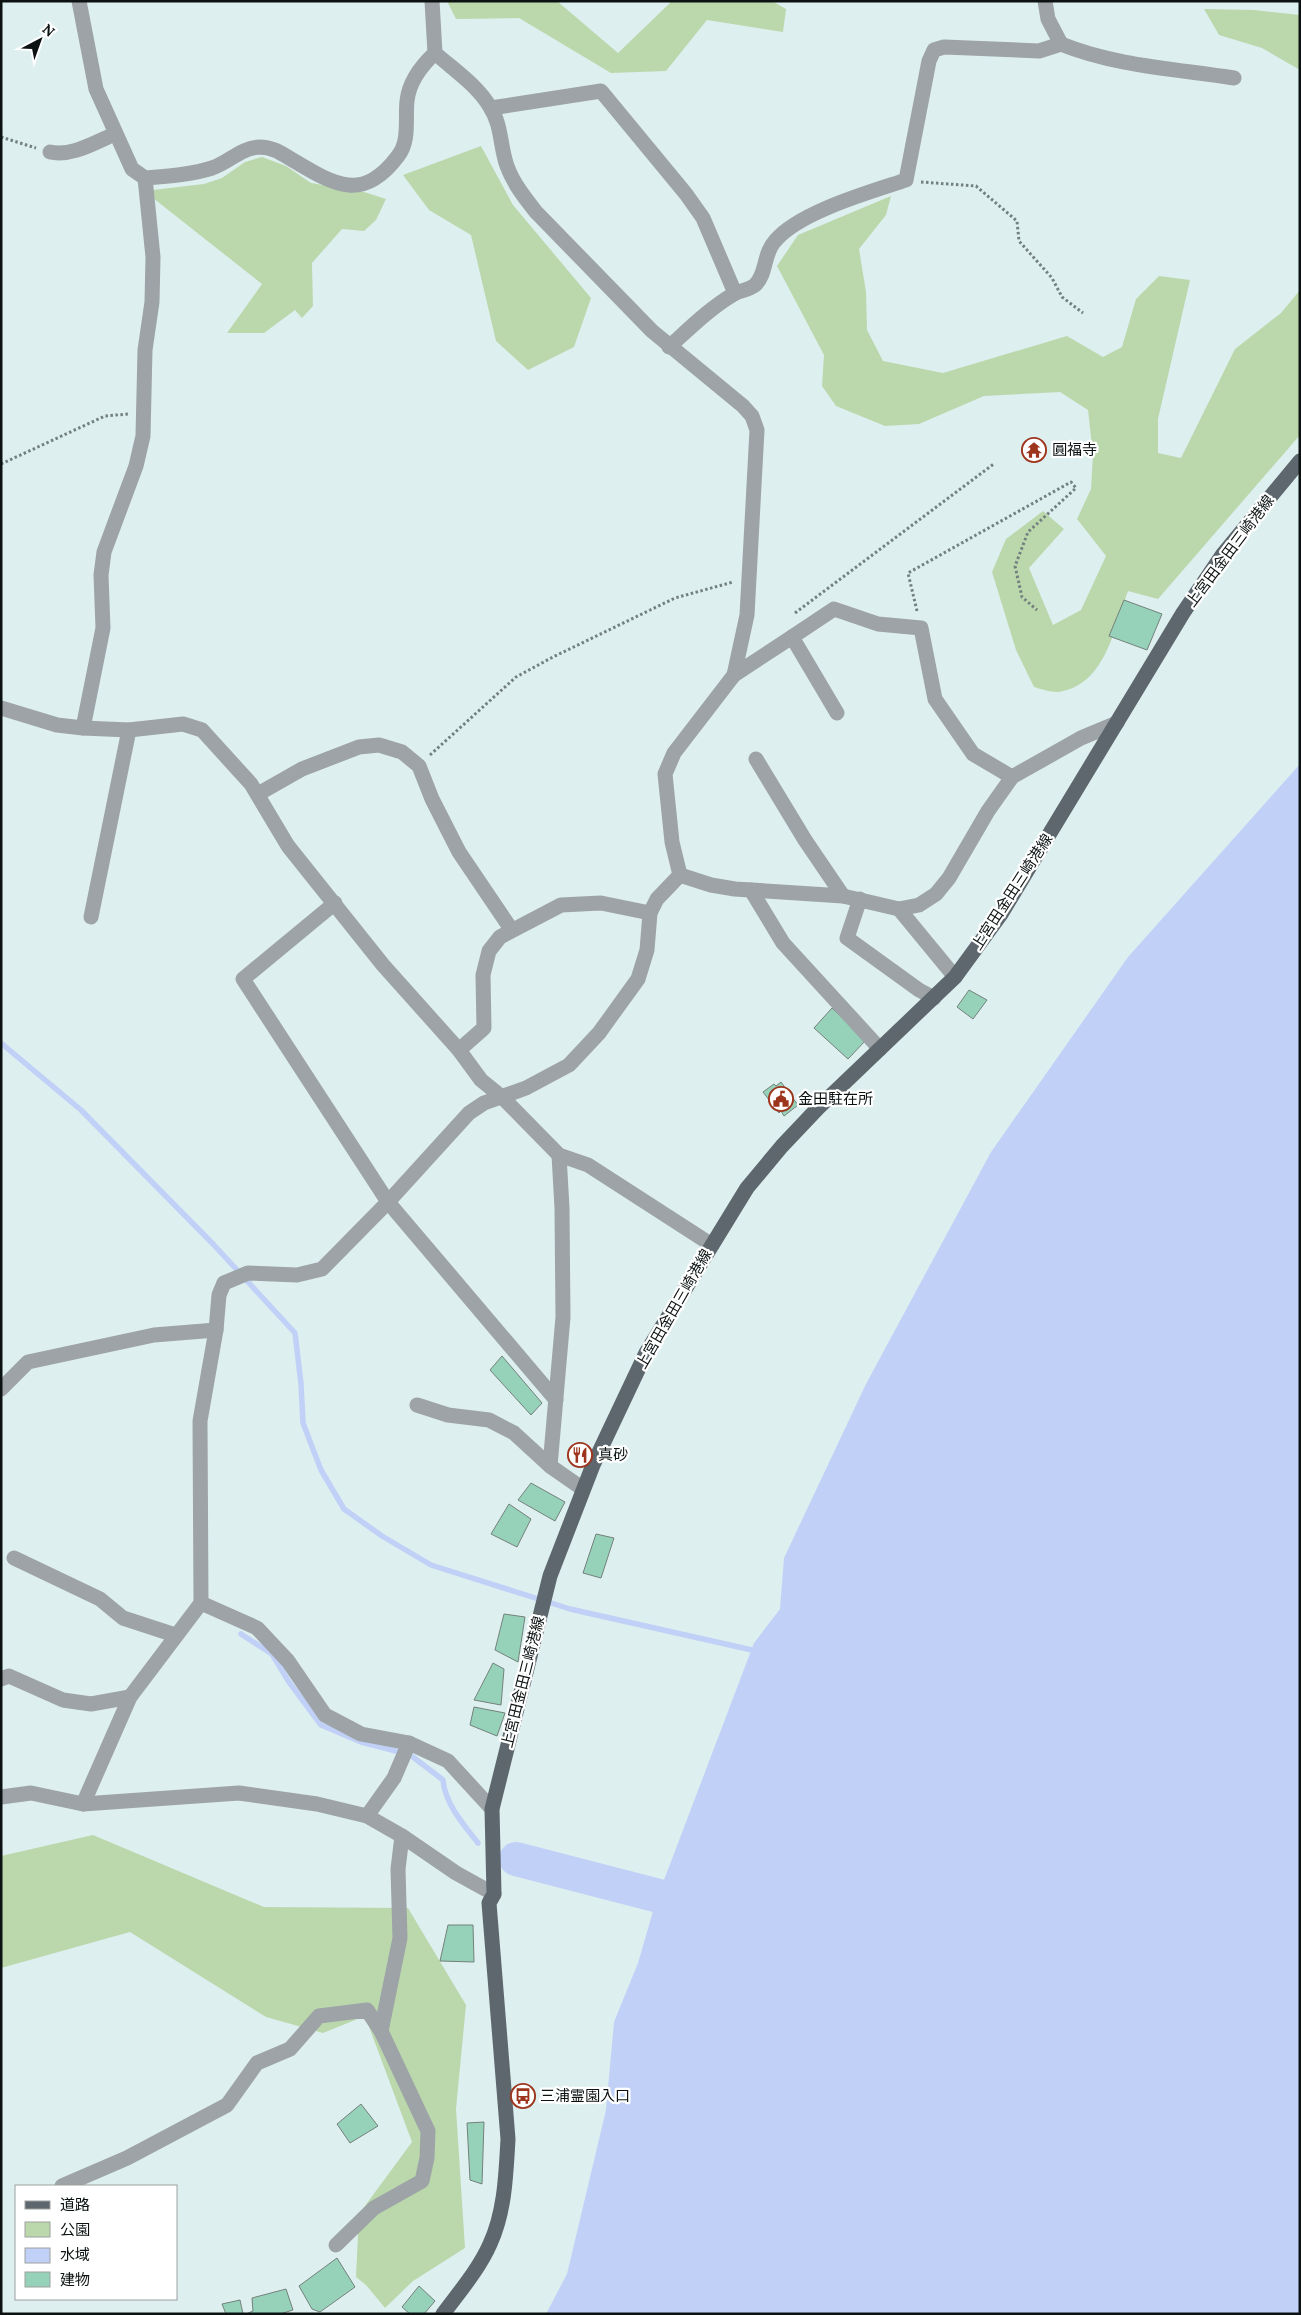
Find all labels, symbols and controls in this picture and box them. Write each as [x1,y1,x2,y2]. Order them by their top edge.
north arrow [15,15,65,65]
text: N [39,20,59,41]
temple icon: 圓福寺 [1021,437,1047,463]
place label: 圓福寺 [1052,440,1097,459]
street label: 上宮田金田三崎港線 [1181,491,1278,610]
street label: 上宮田金田三崎港線 [967,830,1056,954]
public building icon: 金田駐在所 [768,1086,794,1112]
place label: 金田駐在所 [798,1089,873,1108]
street label: 上宮田金田三崎港線 [632,1246,716,1372]
restaurant icon: 真砂 [567,1442,593,1468]
place label: 真砂 [598,1445,628,1464]
street label: 上宮田金田三崎港線 [497,1614,548,1750]
bus stop icon: 三浦霊園入口 [510,2083,536,2109]
place label: 三浦霊園入口 [540,2086,630,2105]
legend [15,2185,178,2300]
text: 道路 [60,2195,90,2214]
text: 公園 [60,2220,90,2239]
text: 水域 [60,2245,90,2264]
text: 建物 [60,2270,90,2289]

